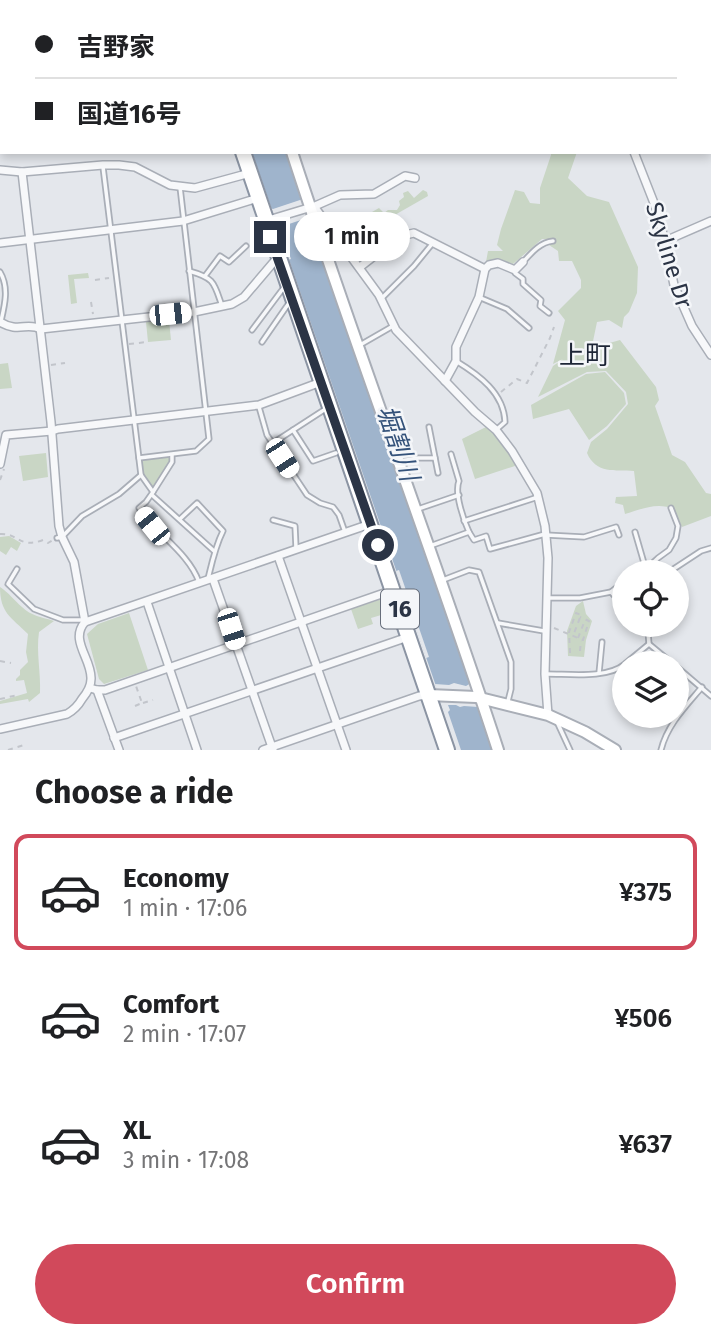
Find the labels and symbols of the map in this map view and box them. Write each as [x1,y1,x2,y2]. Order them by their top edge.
street label: Skyline Dr [640,199,699,312]
callout: 1 min [294,212,410,262]
route end [254,221,286,253]
car [149,301,192,327]
district label: 上町 [559,340,611,371]
water label: 堀割川 [370,401,426,488]
car [262,435,303,481]
car [131,503,174,549]
route start [362,529,394,561]
road number: 16 [381,590,419,628]
car [215,606,248,652]

